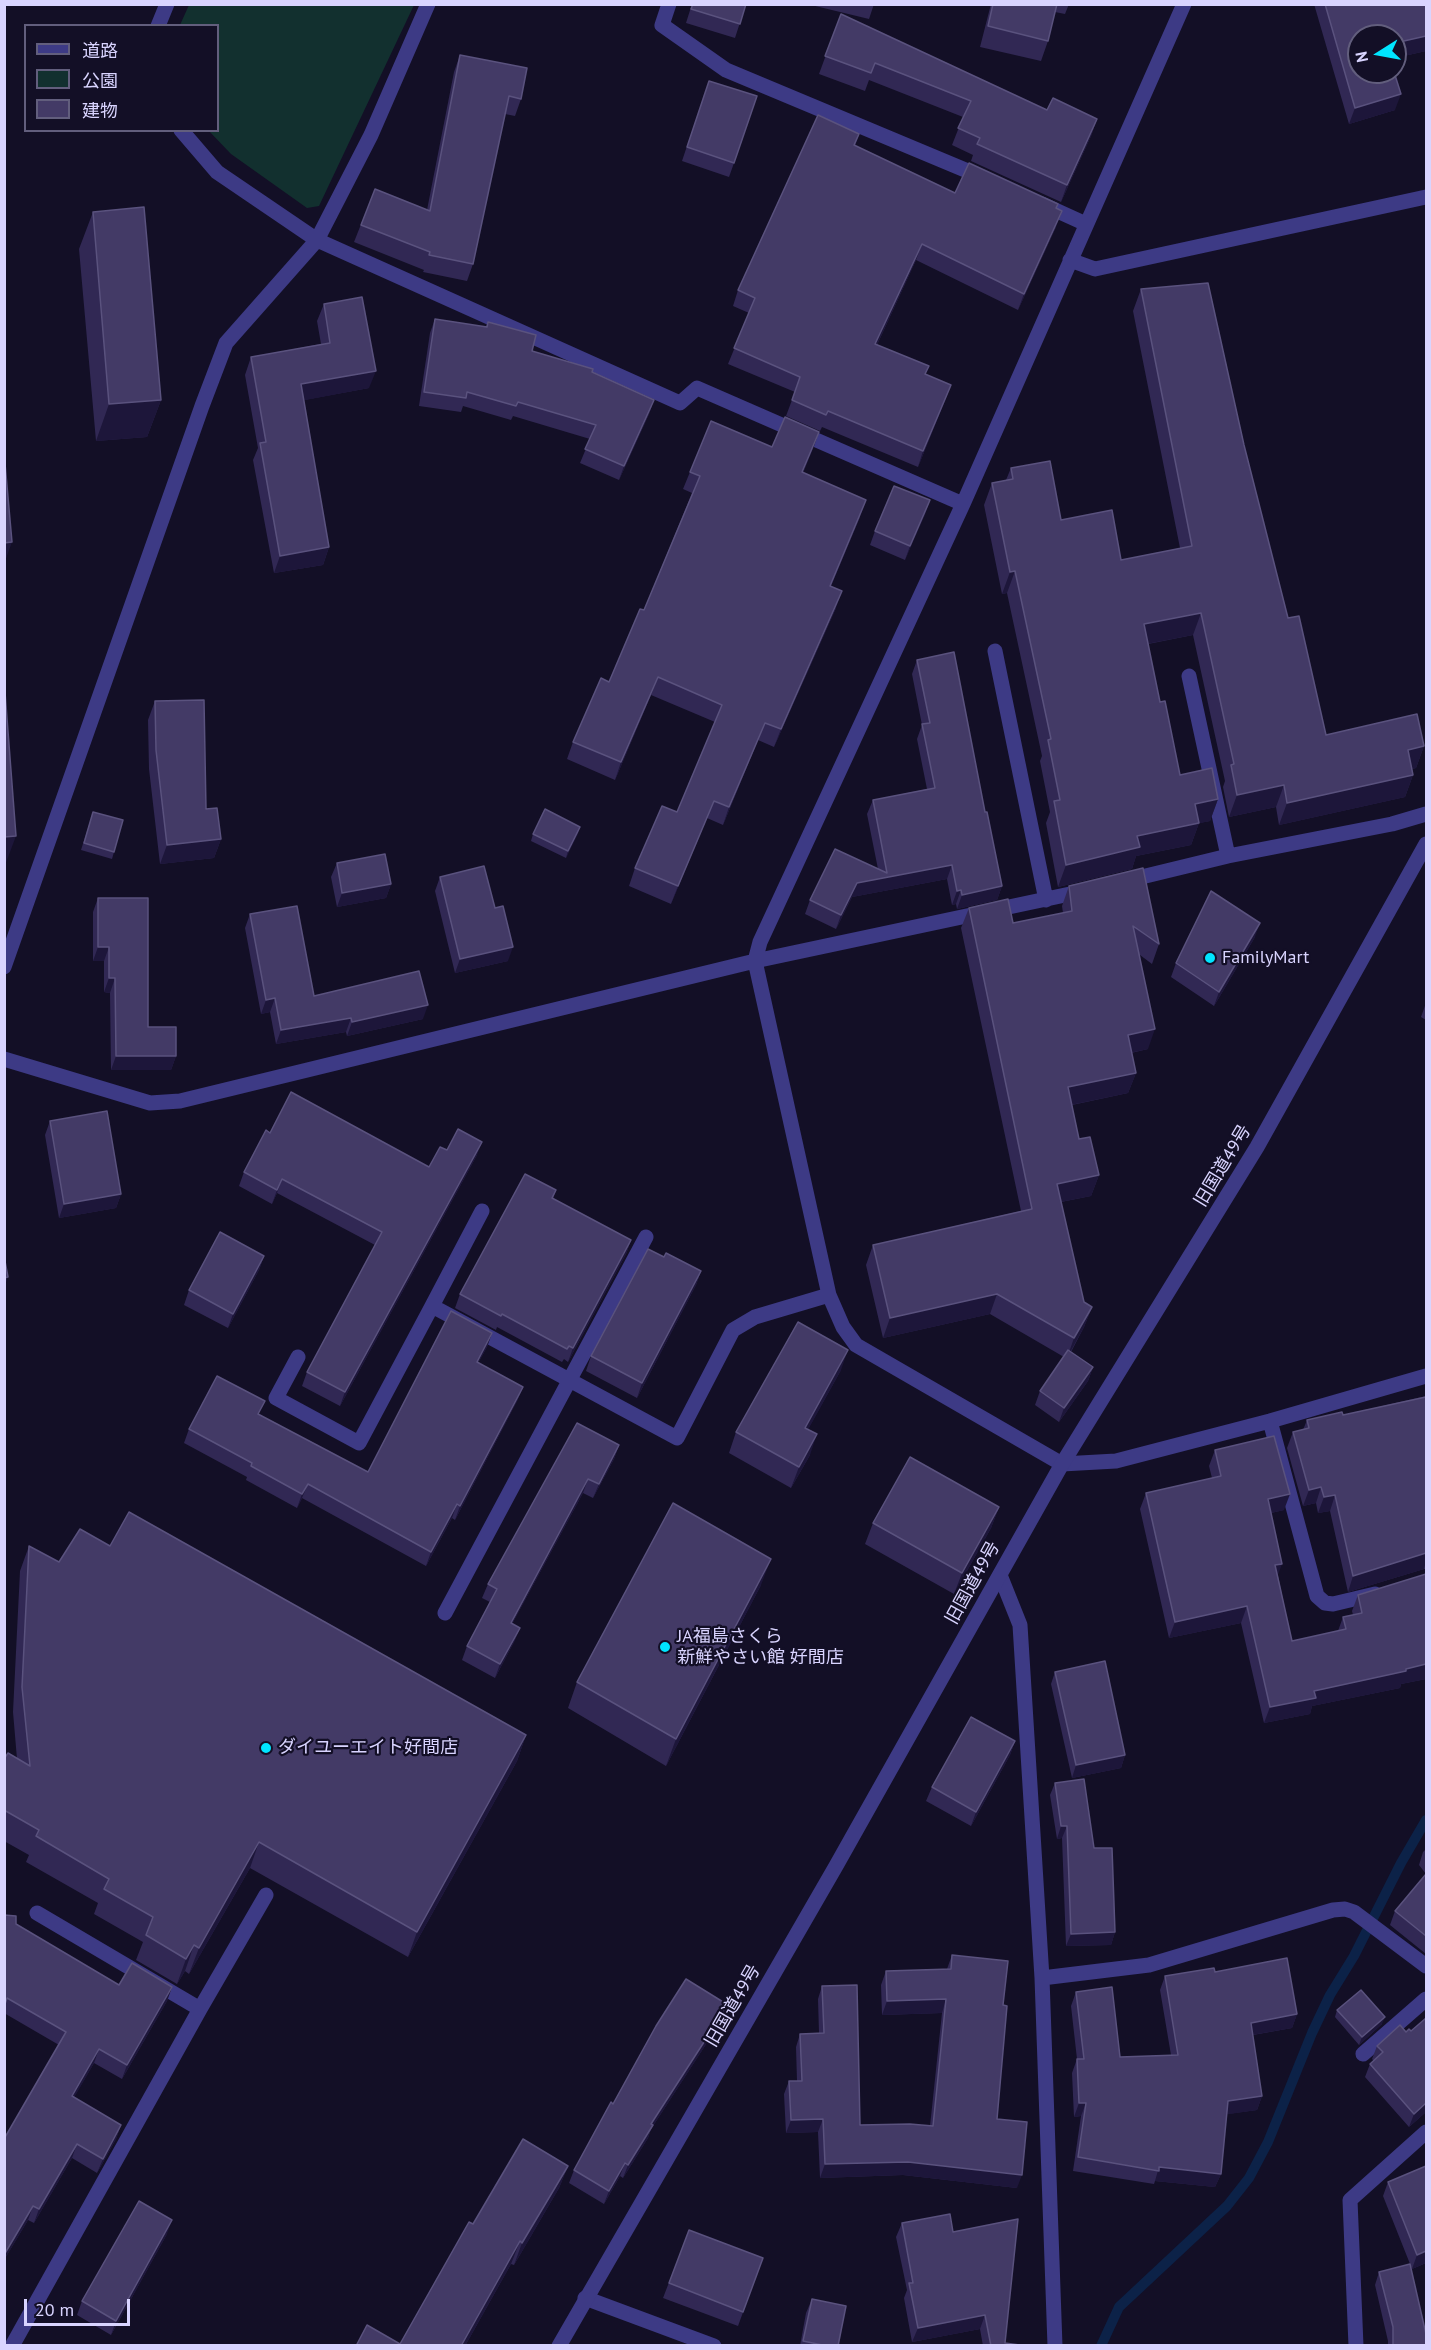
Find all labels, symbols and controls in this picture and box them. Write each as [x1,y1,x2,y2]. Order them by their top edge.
legend [24,24,219,132]
north arrow [1347,24,1407,84]
text: 道路 [82,39,118,62]
text: N [1350,50,1372,64]
text: 公園 [82,69,118,92]
text: 建物 [82,99,118,122]
place label: FamilyMart [1222,947,1309,969]
marker: FamilyMart [1203,951,1217,965]
street label: 旧国道49号 [1190,1121,1256,1211]
street label: 旧国道49号 [941,1538,1005,1628]
place label: JA福島さくら 新鮮やさい館 好間店 [677,1626,844,1668]
marker: JA福島さくら 新鮮やさい館 好間店 [658,1640,672,1654]
place label: ダイユーエイト好間店 [278,1737,458,1759]
marker: ダイユーエイト好間店 [259,1741,273,1755]
street label: 旧国道49号 [701,1961,765,2051]
scale bar [27,2287,134,2325]
text: 20 m [35,2298,74,2321]

